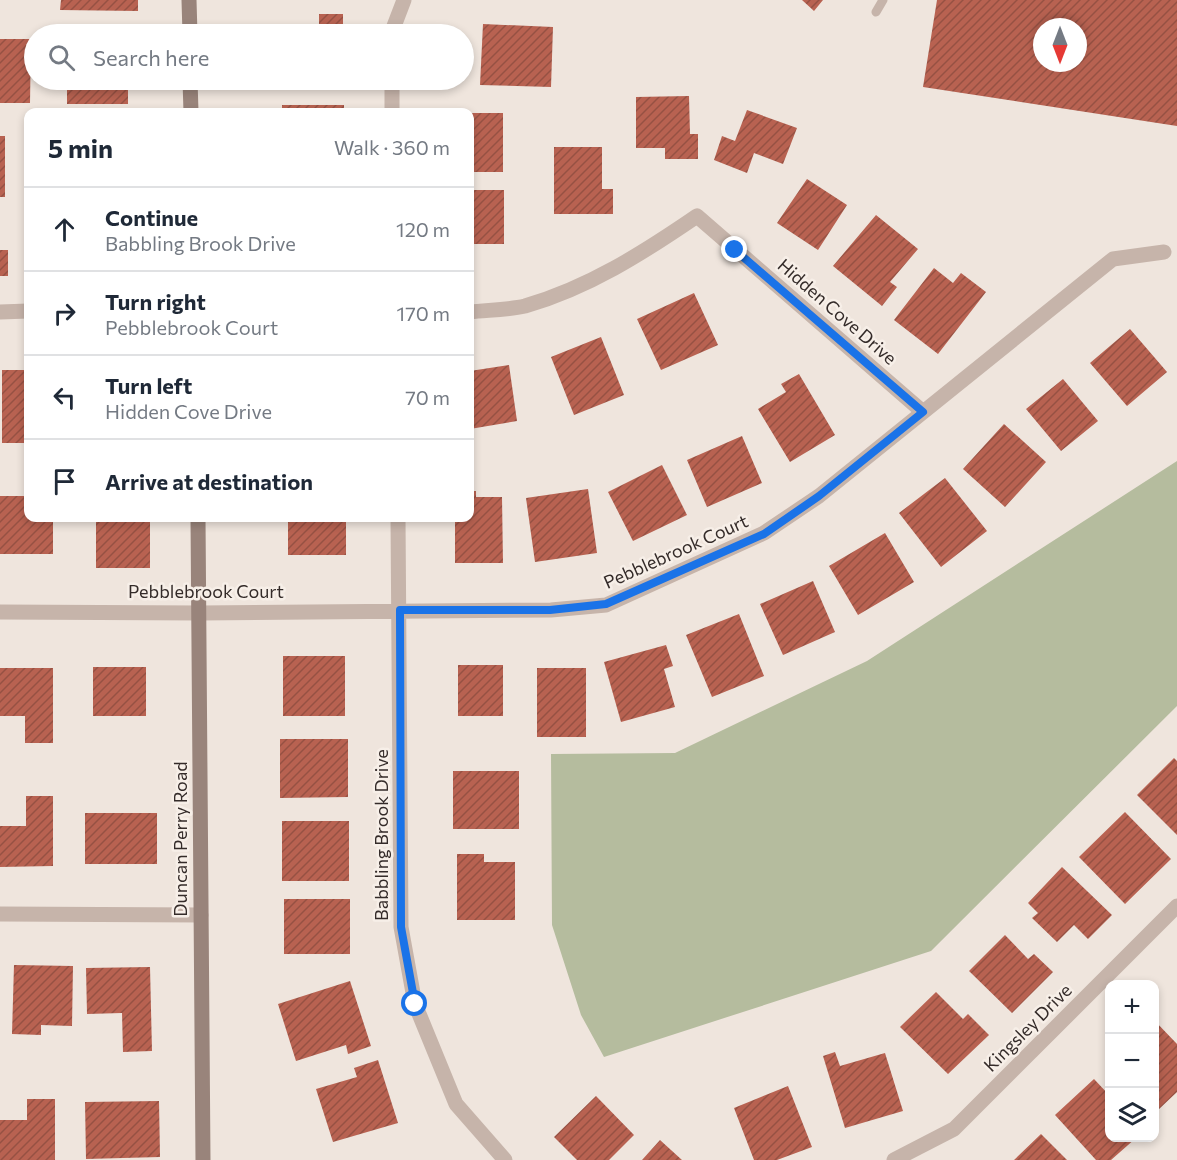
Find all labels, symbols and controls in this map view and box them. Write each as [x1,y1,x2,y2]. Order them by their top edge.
north arrow [1033,18,1087,72]
search box [24,24,474,90]
icon: search [45,41,78,74]
text: Search here [93,44,209,71]
text: 5 min [48,132,113,163]
text: Walk · 360 m [334,135,450,159]
text: Continue [105,204,198,231]
icon: ahead [48,213,81,246]
text: 120 m [396,217,450,241]
text: Babbling Brook Drive [105,231,296,255]
route end [721,236,747,262]
street label: Hidden Cove Drive [774,254,902,369]
text: Turn right [105,288,206,315]
icon: right [48,297,81,330]
text: 170 m [397,301,450,325]
text: Pebblebrook Court [105,315,278,339]
text: Turn left [105,372,192,399]
icon: left [48,381,81,414]
text: 70 m [405,385,450,409]
text: Hidden Cove Drive [105,399,272,423]
icon: arrive [48,465,81,498]
text: Arrive at destination [105,468,313,495]
street label: Pebblebrook Court [600,509,751,593]
street label: Pebblebrook Court [128,580,284,602]
street label: Babbling Brook Drive [370,749,392,921]
street label: Duncan Perry Road [169,761,191,917]
street label: Kingsley Drive [979,979,1076,1076]
map controls [1105,980,1159,1142]
button: + [1105,980,1159,1034]
route start [401,990,427,1016]
button: − [1105,1034,1159,1088]
button: layers [1105,1088,1159,1142]

